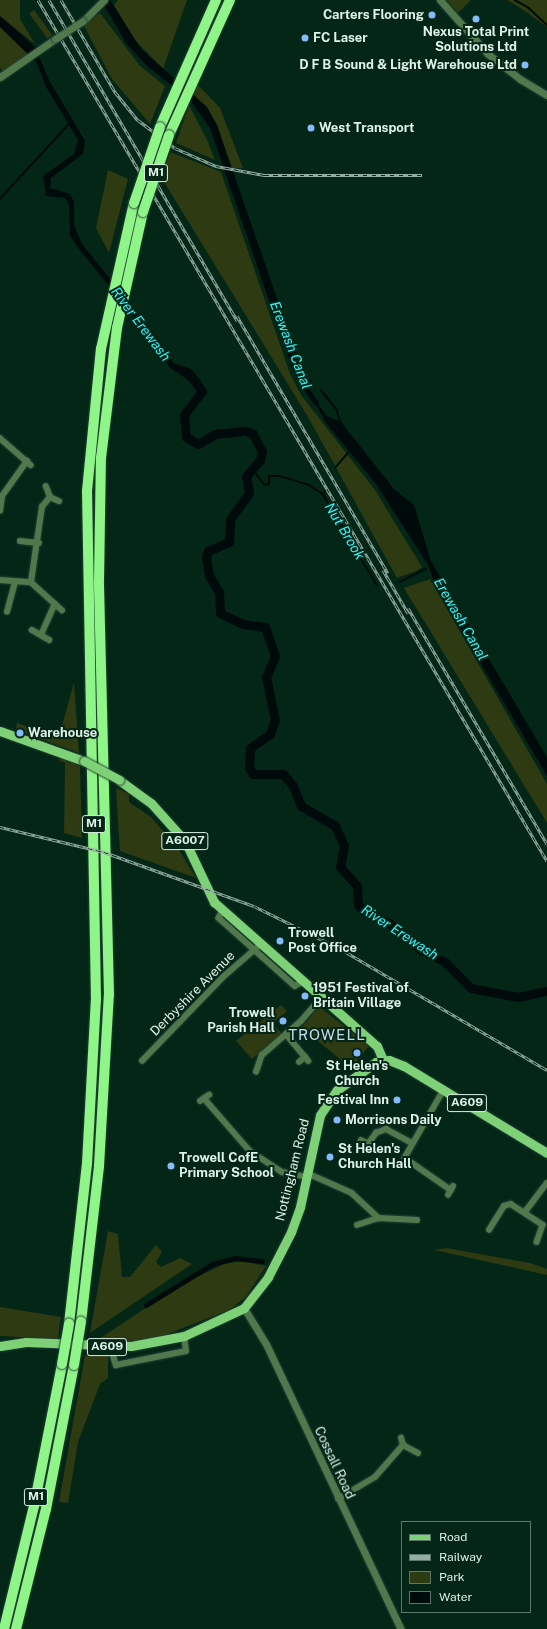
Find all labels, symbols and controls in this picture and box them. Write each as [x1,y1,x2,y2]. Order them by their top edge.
place label: Carters Flooring [323,7,424,23]
marker: Carters Flooring [427,10,437,20]
marker: Nexus Total Print Solutions Ltd [471,14,481,24]
place label: Nexus Total Print Solutions Ltd [423,25,529,56]
place label: FC Laser [313,30,368,46]
marker: FC Laser [300,33,310,43]
place label: D F B Sound & Light Warehouse Ltd [299,57,517,73]
marker: D F B Sound & Light Warehouse Ltd [520,60,530,70]
place label: West Transport [319,120,414,136]
marker: West Transport [306,123,316,133]
road number: M1 [143,163,169,183]
water label: River Erewash [108,284,174,364]
water label: Erewash Canal [267,299,315,391]
water label: Nut Brook [321,499,369,563]
water label: Erewash Canal [431,575,491,663]
place label: Warehouse [28,725,97,741]
marker: Warehouse [15,728,25,738]
road number: M1 [81,814,107,834]
road number: A6007 [161,831,209,851]
water label: River Erewash [358,901,442,963]
place label: Trowell Post Office [288,926,357,957]
marker: Trowell Post Office [275,936,285,946]
street label: Derbyshire Avenue [147,948,239,1040]
place label: 1951 Festival of Britain Village [313,981,409,1012]
marker: 1951 Festival of Britain Village [300,991,310,1001]
place label: Trowell Parish Hall [207,1006,275,1037]
marker: Trowell Parish Hall [278,1016,288,1026]
district label: TROWELL [288,1026,366,1044]
marker: St Helen's Church [352,1048,362,1058]
place label: St Helen's Church [326,1059,388,1090]
place label: Festival Inn [318,1092,389,1108]
road number: A609 [446,1093,488,1113]
marker: Festival Inn [392,1095,402,1105]
place label: Morrisons Daily [345,1112,442,1128]
marker: Morrisons Daily [332,1115,342,1125]
street label: Nottingham Road [273,1117,313,1223]
place label: St Helen's Church Hall [338,1142,412,1173]
place label: Trowell CofE Primary School [179,1151,274,1182]
marker: St Helen's Church Hall [325,1152,335,1162]
marker: Trowell CofE Primary School [166,1161,176,1171]
road number: A609 [86,1337,128,1357]
street label: Cossall Road [310,1424,358,1502]
road number: M1 [23,1487,49,1507]
legend [401,1521,531,1613]
text: Road [439,1530,467,1544]
text: Railway [439,1550,482,1564]
text: Park [439,1570,465,1584]
text: Water [439,1590,472,1604]

